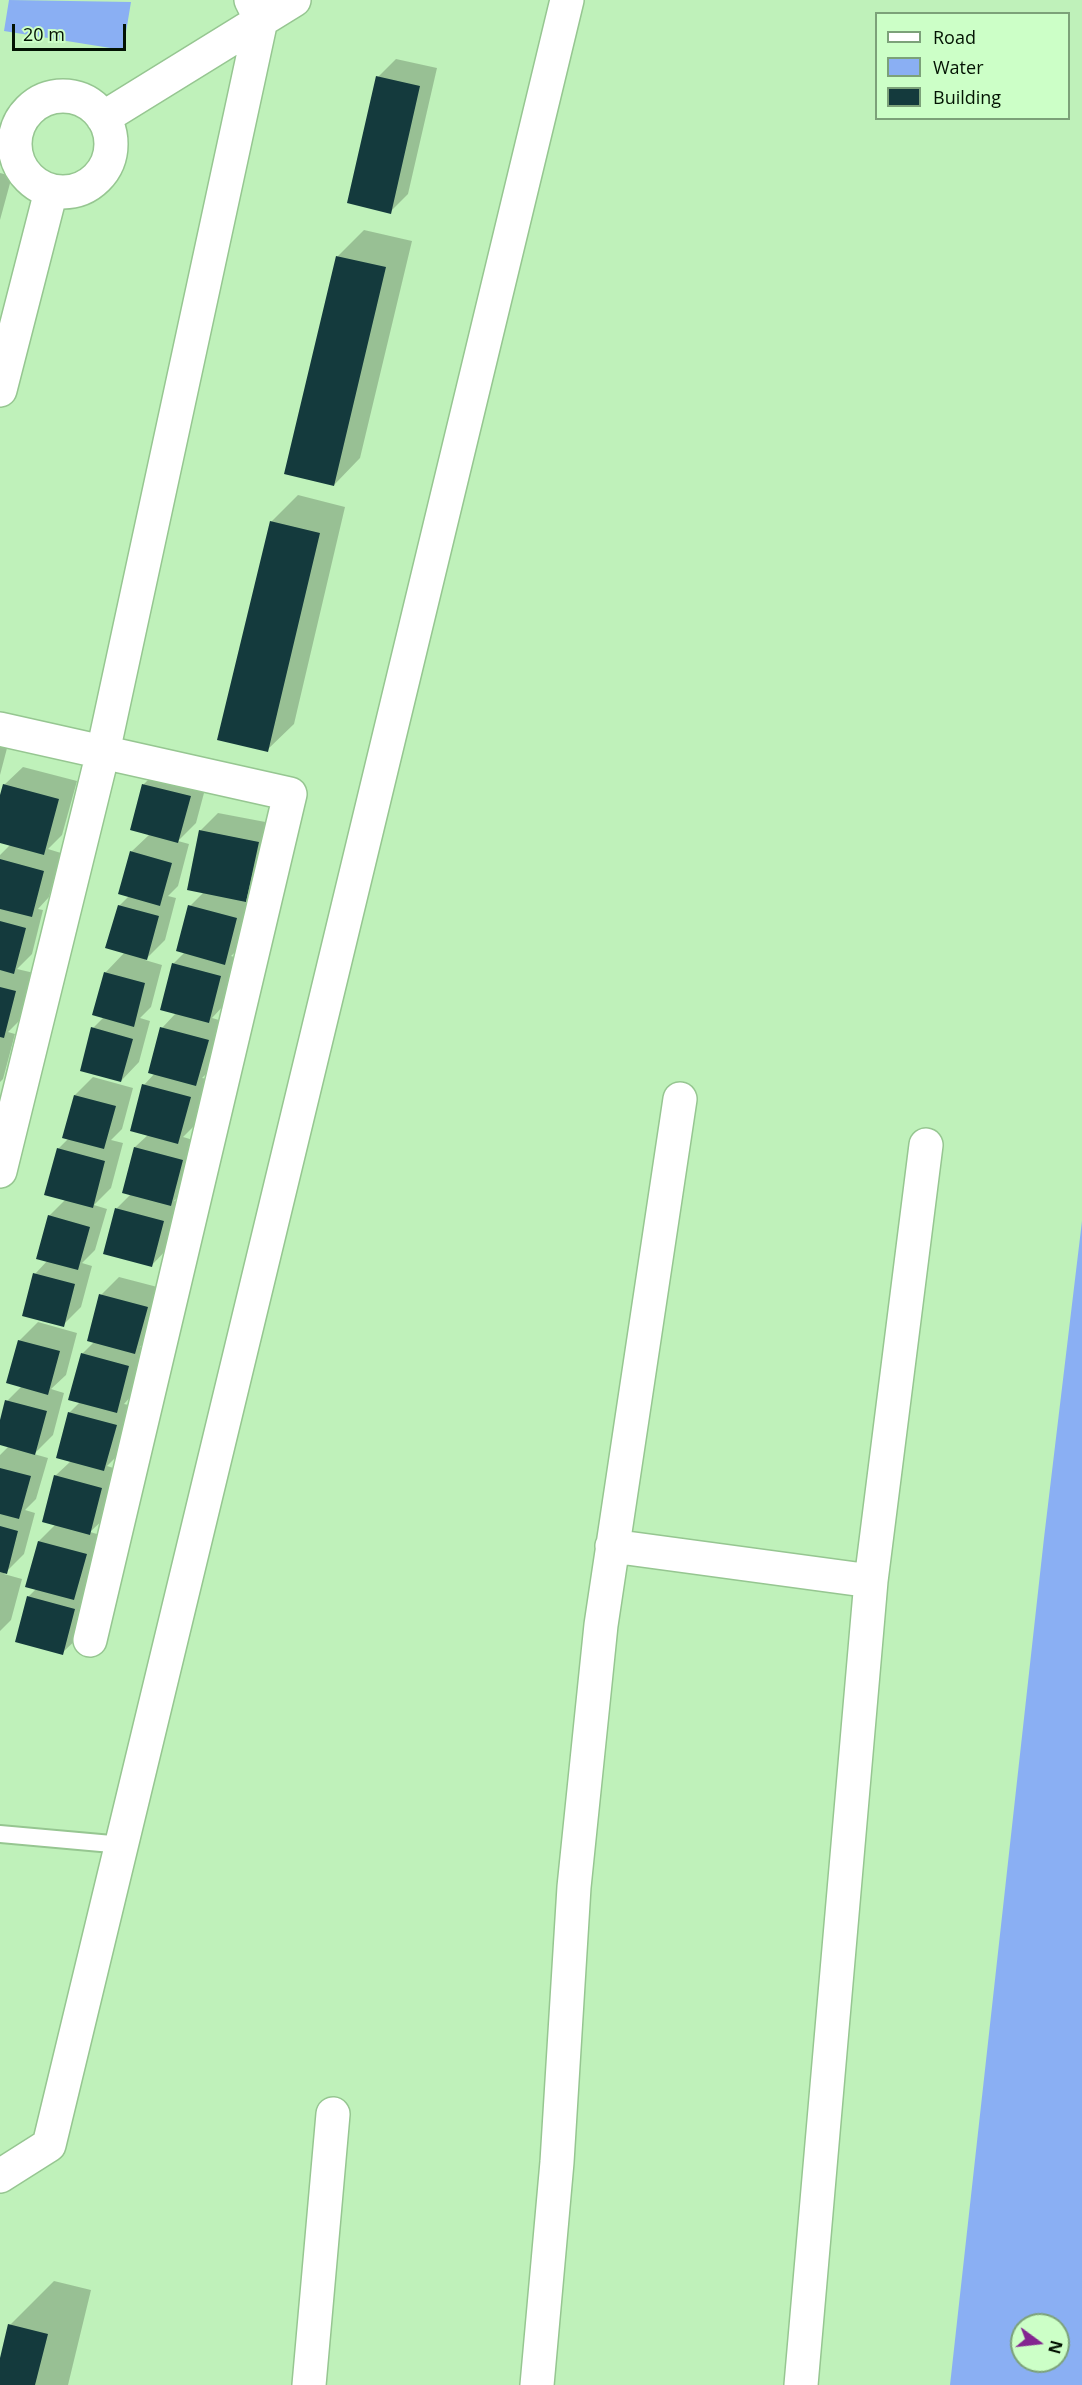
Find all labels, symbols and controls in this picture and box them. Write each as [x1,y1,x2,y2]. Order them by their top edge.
scale bar [15,12,129,50]
legend [875,12,1070,120]
text: 20 m [23,22,65,46]
text: Road [933,25,976,49]
text: Water [933,55,984,79]
text: Building [933,85,1001,109]
north arrow [1010,2313,1070,2373]
text: N [1043,2338,1068,2356]

